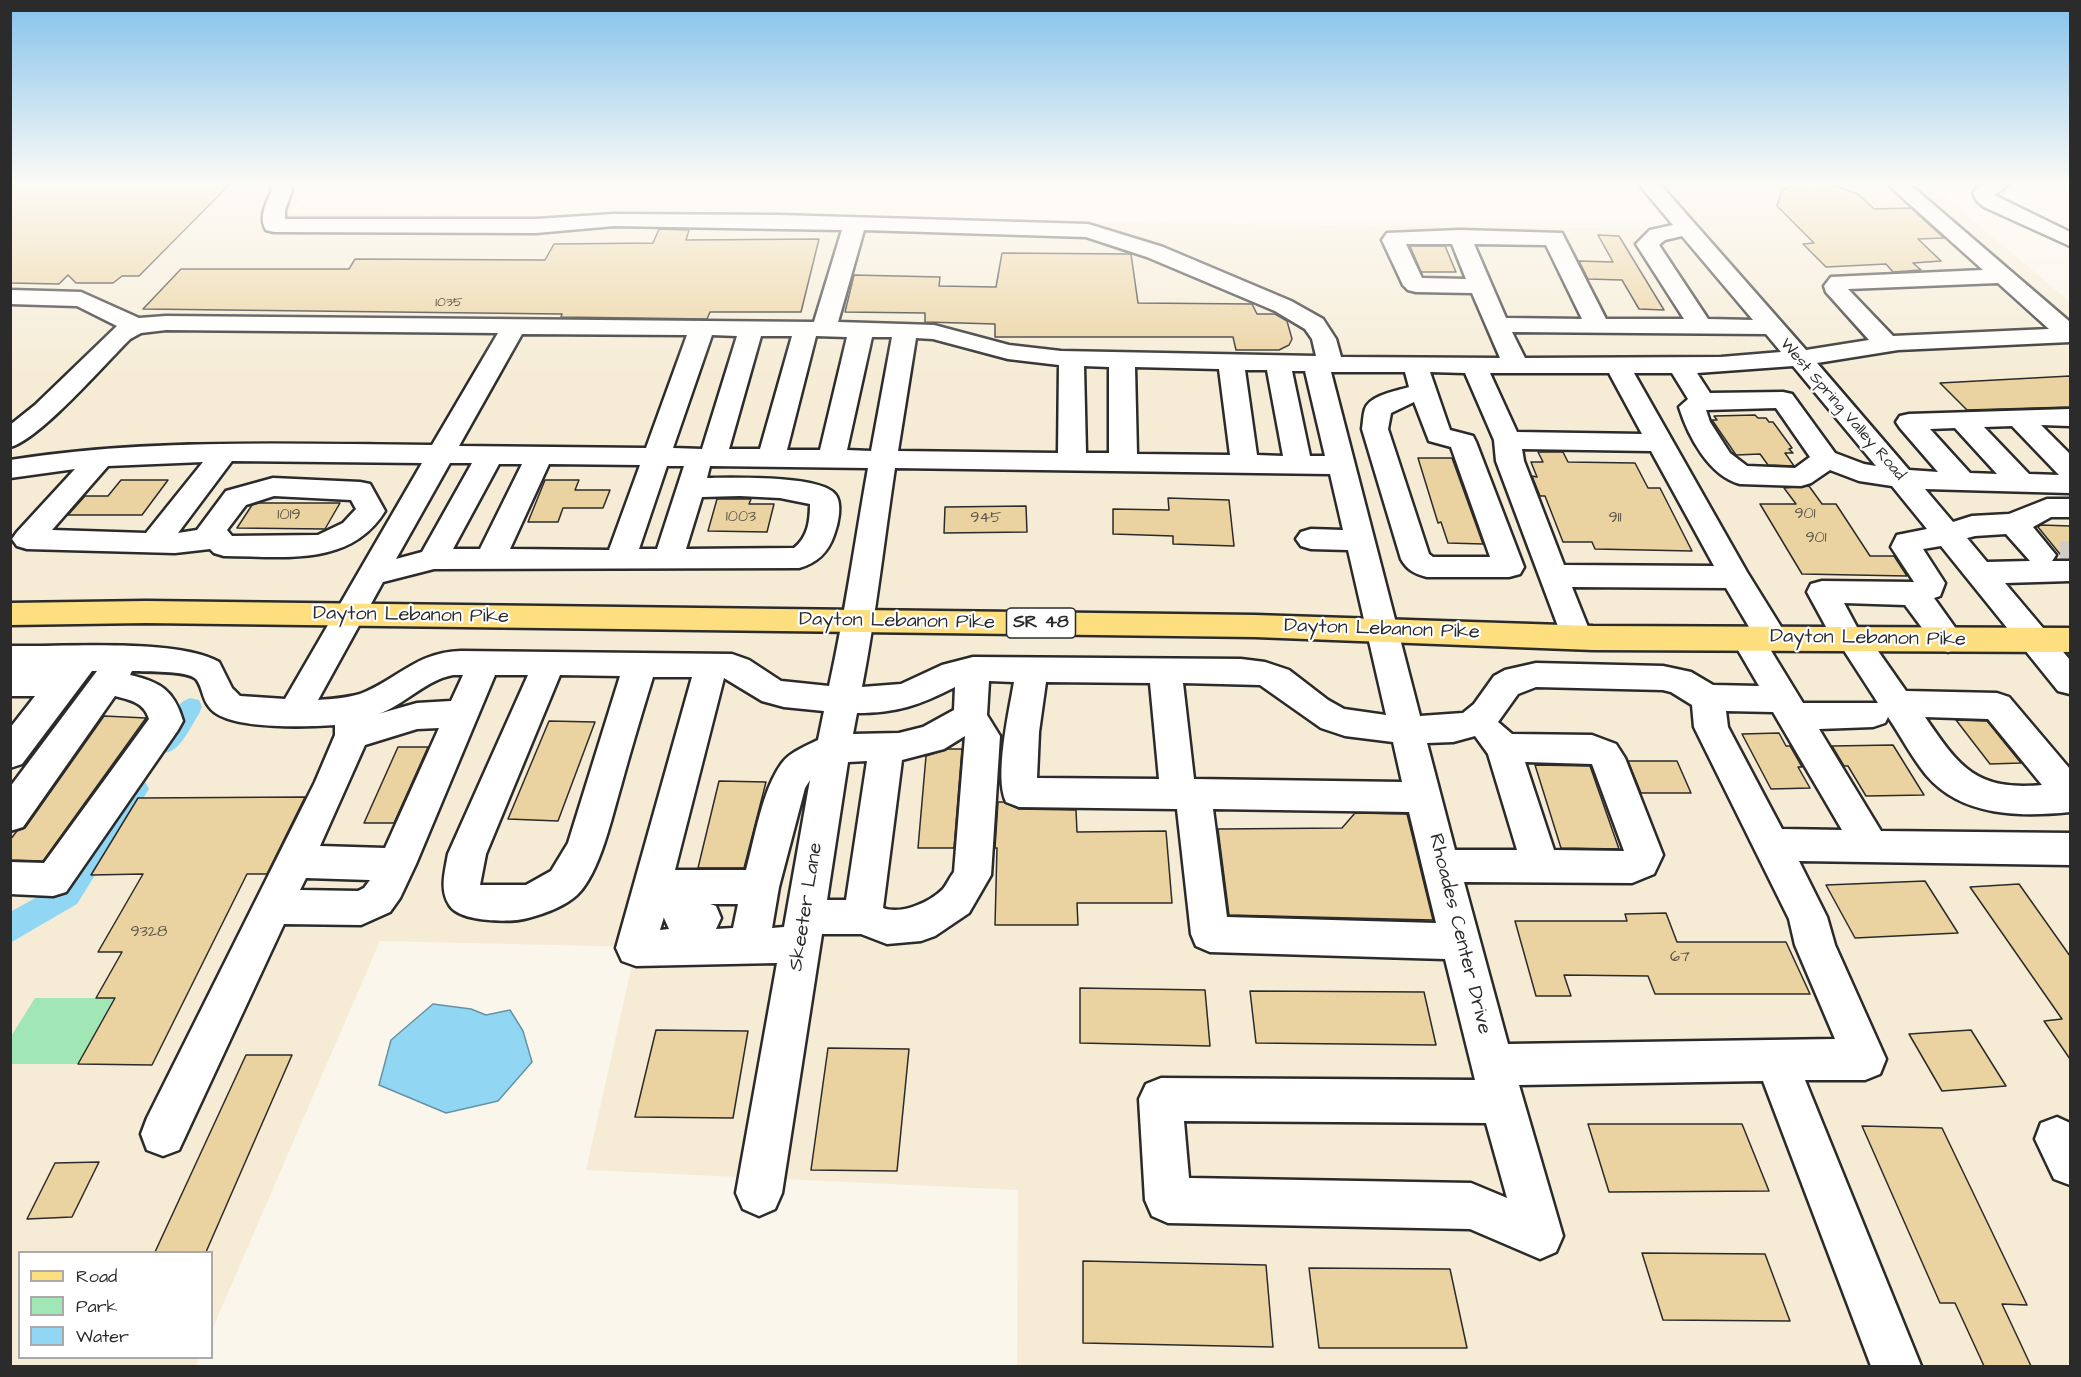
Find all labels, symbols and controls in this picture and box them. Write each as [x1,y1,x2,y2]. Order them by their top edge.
house number: 1035 [435,295,463,311]
street label: West Spring Valley Road [1775,335,1909,485]
house number: 901 [1794,505,1816,525]
house number: 1019 [277,506,301,526]
house number: 1003 [726,508,756,528]
house number: 945 [970,509,1002,529]
house number: 911 [1608,509,1622,529]
house number: 901 [1805,529,1827,549]
street label: Dayton Lebanon Pike [313,602,509,630]
street label: Dayton Lebanon Pike [799,608,995,636]
road number: SR 48 [1006,608,1076,638]
street label: Dayton Lebanon Pike [1284,615,1480,645]
street label: Dayton Lebanon Pike [1770,625,1966,653]
street label: Rhoades Center Drive [1422,831,1496,1037]
street label: Skeeter Lane [785,841,829,973]
house number: 9328 [131,923,167,943]
house number: 67 [1670,948,1690,968]
legend [18,1251,213,1359]
text: Road [76,1264,117,1289]
text: Park [76,1294,118,1319]
text: Water [76,1324,129,1349]

